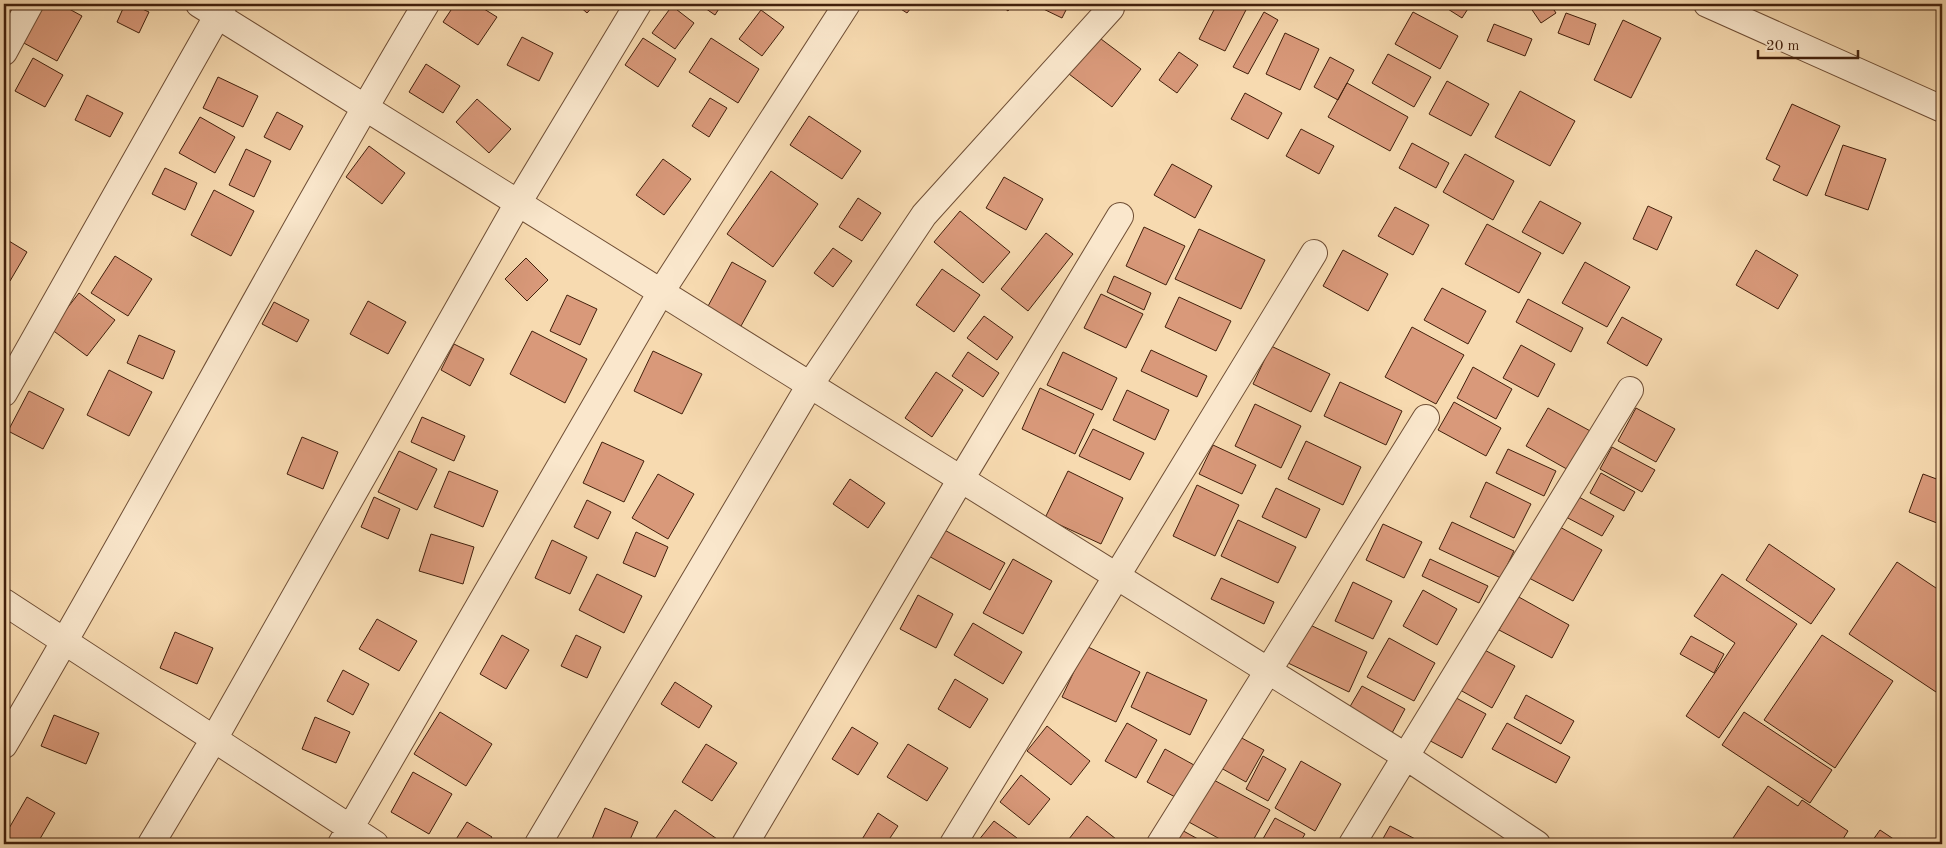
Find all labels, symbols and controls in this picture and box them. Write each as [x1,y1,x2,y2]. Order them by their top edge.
scale bar [1758,28,1858,60]
text: 20 m [1766,39,1800,54]

